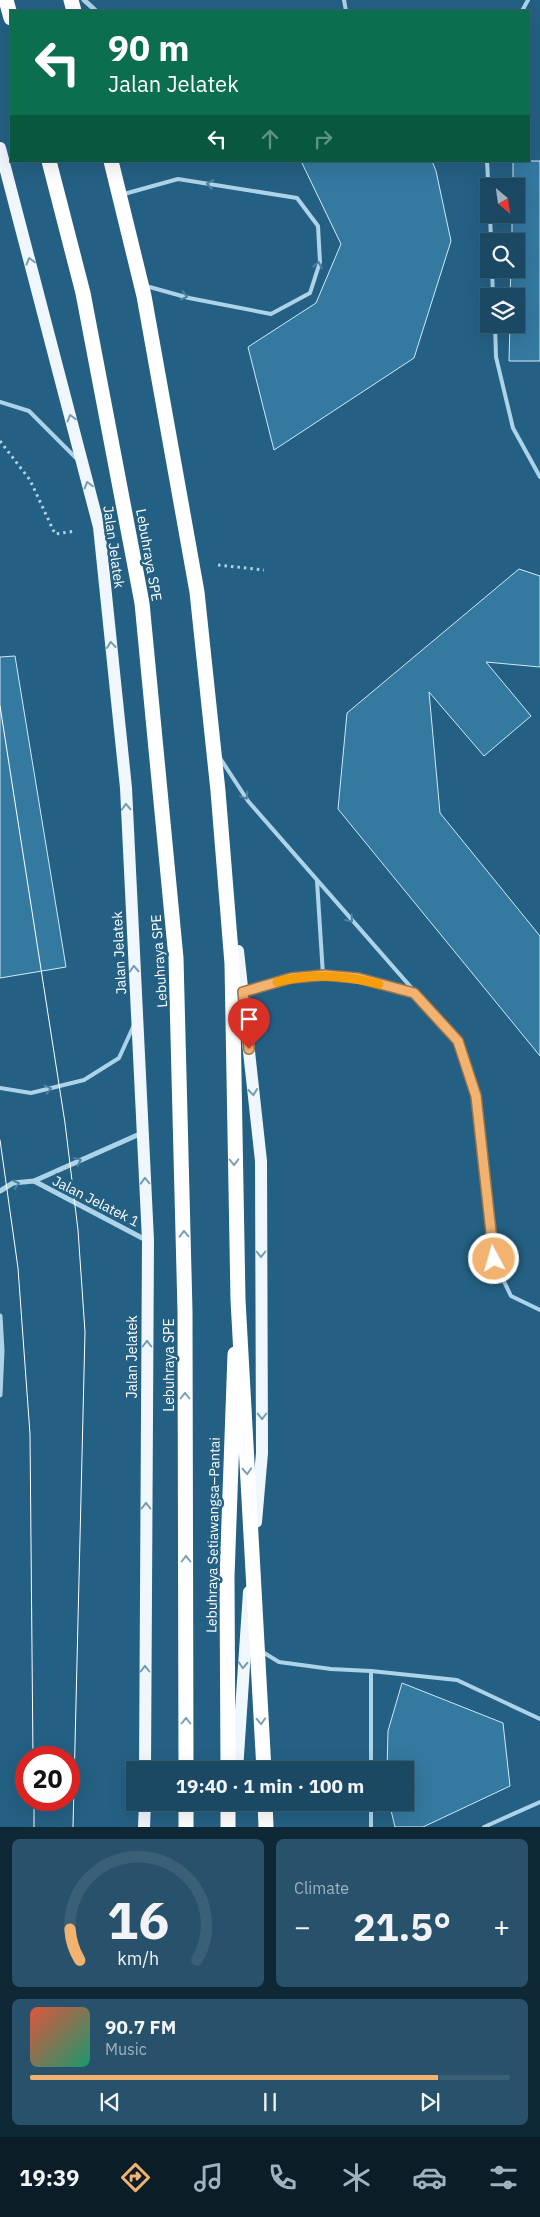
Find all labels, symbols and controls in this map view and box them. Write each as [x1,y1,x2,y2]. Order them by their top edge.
text: 90 m [108,25,190,71]
icon: left [25,30,90,95]
text: Jalan Jelatek [108,69,239,98]
icon: left [203,125,231,153]
icon: ahead [256,125,284,153]
icon: right [309,125,337,153]
north arrow [480,178,525,222]
map controls [480,178,525,333]
one-way arrow [206,179,215,189]
button: search [480,233,525,278]
one-way arrow [25,257,35,265]
one-way arrow [312,261,323,270]
button: layers [480,288,525,333]
one-way arrow [179,291,187,301]
one-way arrow [66,413,77,422]
one-way arrow [83,480,94,489]
street label: Jalan Jelatek [99,505,129,590]
street label: Lebuhraya SPE [132,507,166,603]
one-way arrow [106,641,117,649]
one-way arrow [238,790,248,799]
one-way arrow [121,803,132,811]
street label: Jalan Jelatek [108,910,130,995]
one-way arrow [344,913,353,922]
street label: Lebuhraya SPE [147,914,171,1008]
one-way arrow [129,965,140,973]
pin [228,998,270,1049]
icon: arrive [235,1005,263,1033]
one-way arrow [44,1084,52,1095]
one-way arrow [247,1088,258,1096]
one-way arrow [73,1157,82,1168]
one-way arrow [229,1158,240,1166]
street label: Jalan Jelatek 1 [50,1171,142,1231]
one-way arrow [140,1177,151,1185]
one-way arrow [12,1179,20,1190]
one-way arrow [179,1230,189,1238]
position arrow [467,1232,519,1284]
one-way arrow [256,1250,266,1258]
street label: Jalan Jelatek [123,1315,141,1399]
street label: Lebuhraya SPE [160,1318,178,1412]
one-way arrow [142,1340,152,1348]
one-way arrow [180,1392,190,1400]
one-way arrow [257,1412,267,1420]
street label: Lebuhraya Setiawangsa–Pantai [202,1437,224,1633]
one-way arrow [242,1467,253,1475]
one-way arrow [141,1502,151,1510]
one-way arrow [181,1555,191,1562]
one-way arrow [237,1662,248,1670]
one-way arrow [140,1665,150,1672]
one-way arrow [181,1717,191,1725]
one-way arrow [256,1717,267,1725]
speed limit sign: 20 [15,1746,80,1811]
text: 19:40 · 1 min · 100 m [176,1774,364,1798]
text: Climate [294,1878,349,1898]
text: 16 [107,1886,169,1953]
text: 21.5° [353,1902,451,1951]
text: − [294,1908,311,1945]
text: + [493,1908,510,1945]
text: km/h [117,1947,159,1970]
text: 90.7 FM [105,2015,176,2039]
text: Music [105,2039,147,2059]
icon: previous [96,2088,124,2116]
icon: pause [256,2088,284,2116]
icon: next [416,2088,444,2116]
icon: directions [118,2160,153,2195]
icon: music [191,2160,226,2195]
icon: phone [265,2160,300,2195]
icon: climate [339,2160,374,2195]
icon: car [412,2160,447,2195]
icon: filters [486,2160,521,2195]
text: 19:39 [19,2163,79,2192]

